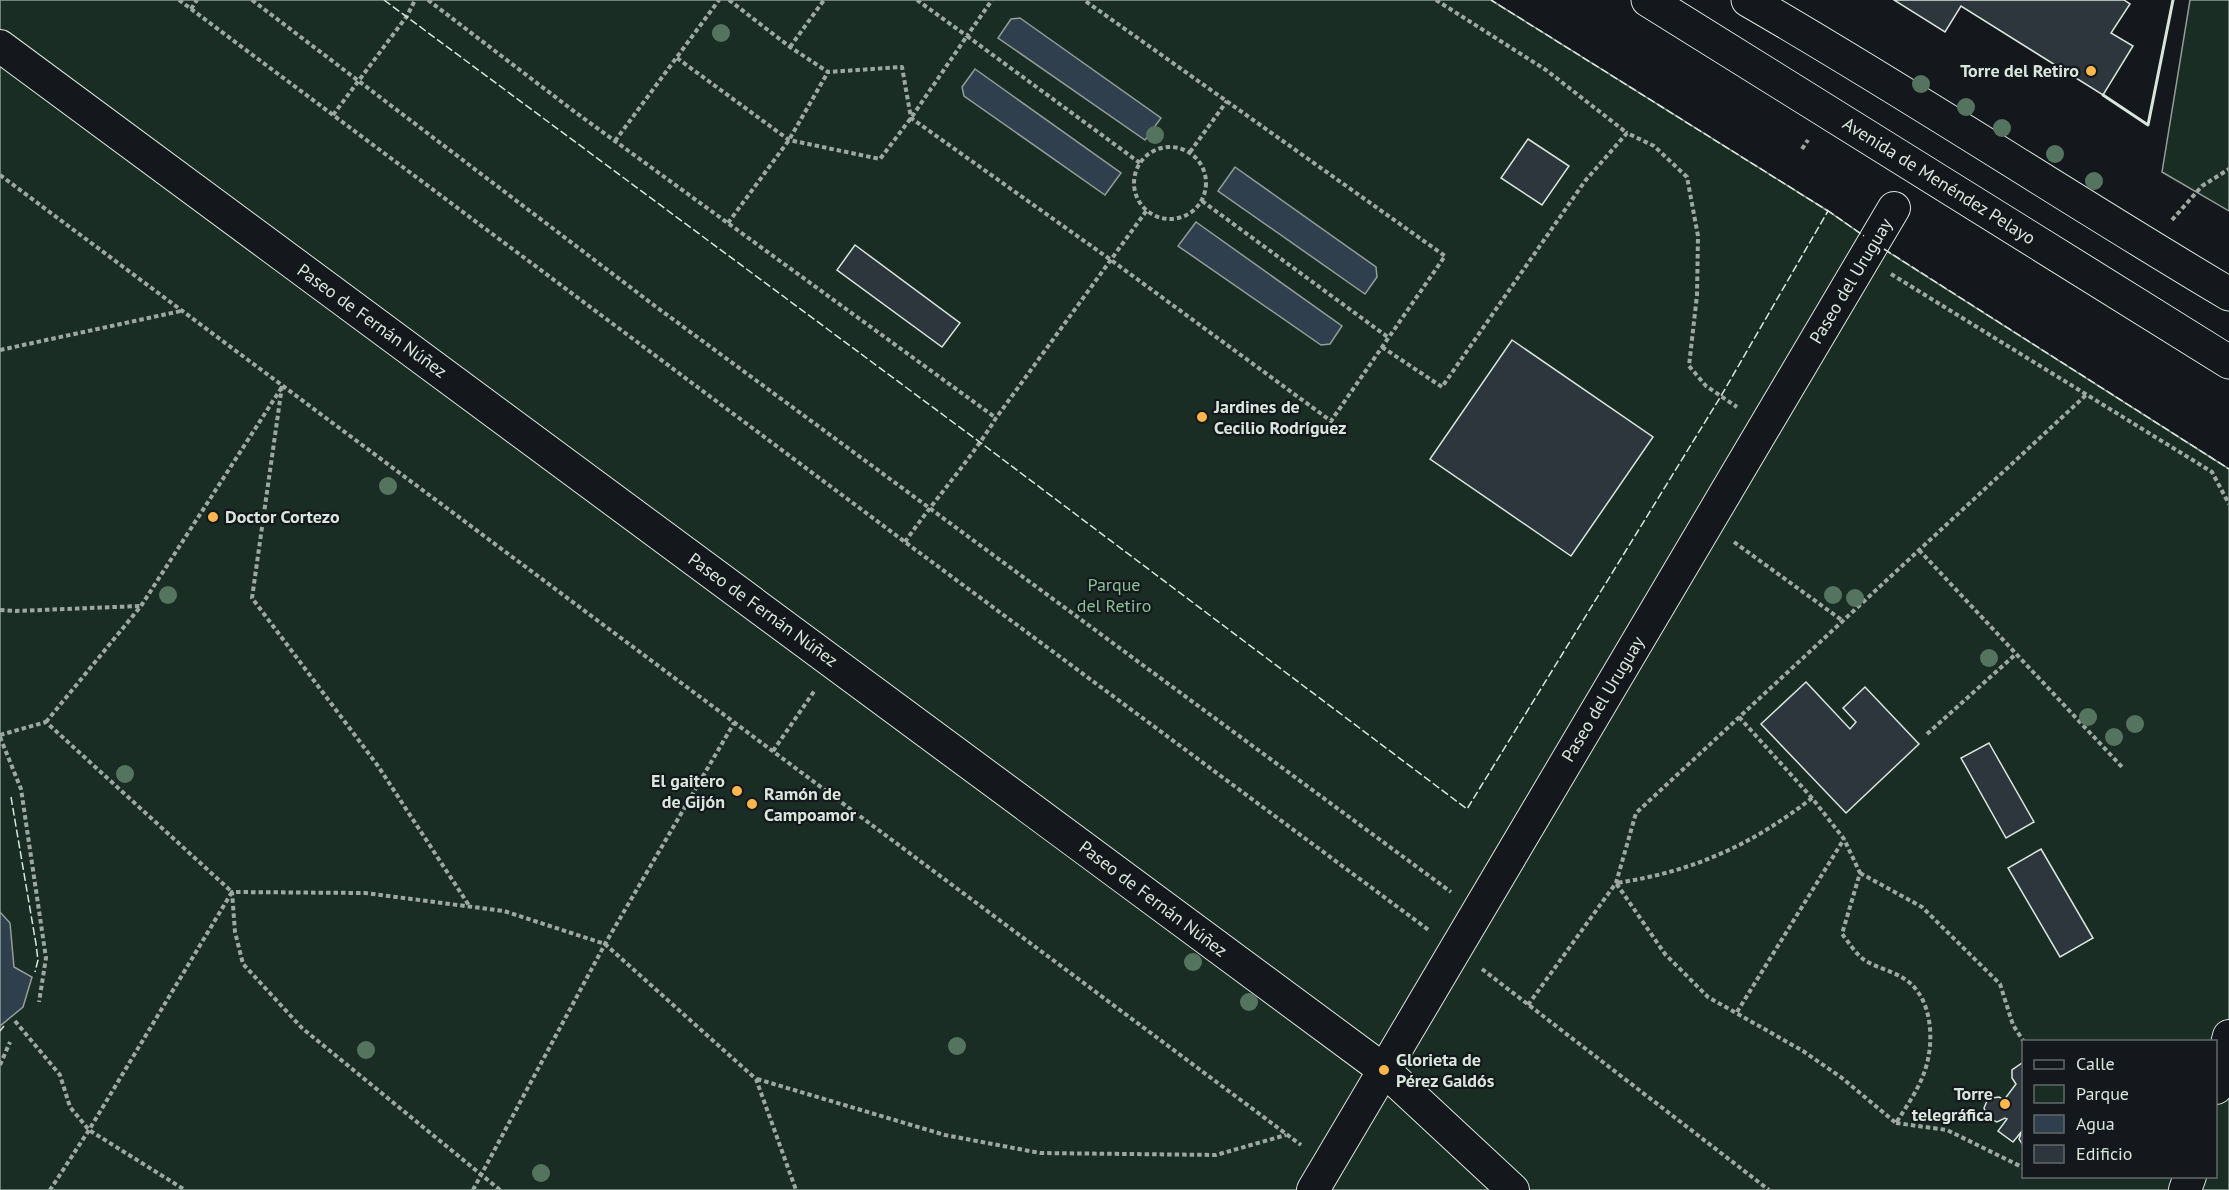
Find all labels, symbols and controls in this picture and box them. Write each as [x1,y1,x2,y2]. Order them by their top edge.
place label: Torre del Retiro [1960,59,2079,82]
marker: Torre del Retiro [2084,64,2098,78]
street label: Avenida de Menéndez Pelayo [1839,112,2040,249]
street label: Paseo del Uruguay [1804,213,1897,348]
street label: Paseo de Fernán Núñez [293,259,452,383]
place label: Jardines de Cecilio Rodríguez [1213,395,1347,439]
marker: Jardines de Cecilio Rodríguez [1195,410,1209,424]
place label: Doctor Cortezo [225,505,340,528]
marker: Doctor Cortezo [206,510,220,524]
street label: Paseo de Fernán Núñez [684,548,843,672]
park label: Parque del Retiro [1077,573,1151,617]
street label: Paseo del Uruguay [1556,631,1649,766]
place label: El gaitero de Gijón [651,769,725,813]
place label: Ramón de Campoamor [764,782,857,826]
marker: El gaitero de Gijón [730,784,744,798]
marker: Ramón de Campoamor [745,797,759,811]
street label: Paseo de Fernán Núñez [1075,835,1232,962]
legend [2022,1040,2217,1178]
place label: Glorieta de Pérez Galdós [1396,1048,1495,1092]
text: Calle [2076,1052,2115,1075]
marker: Glorieta de Pérez Galdós [1377,1063,1391,1077]
place label: Torre telegráfica [1912,1082,1993,1126]
text: Parque [2076,1082,2129,1105]
marker: Torre telegráfica [1998,1097,2012,1111]
text: Agua [2076,1112,2115,1135]
text: Edificio [2076,1142,2132,1165]

